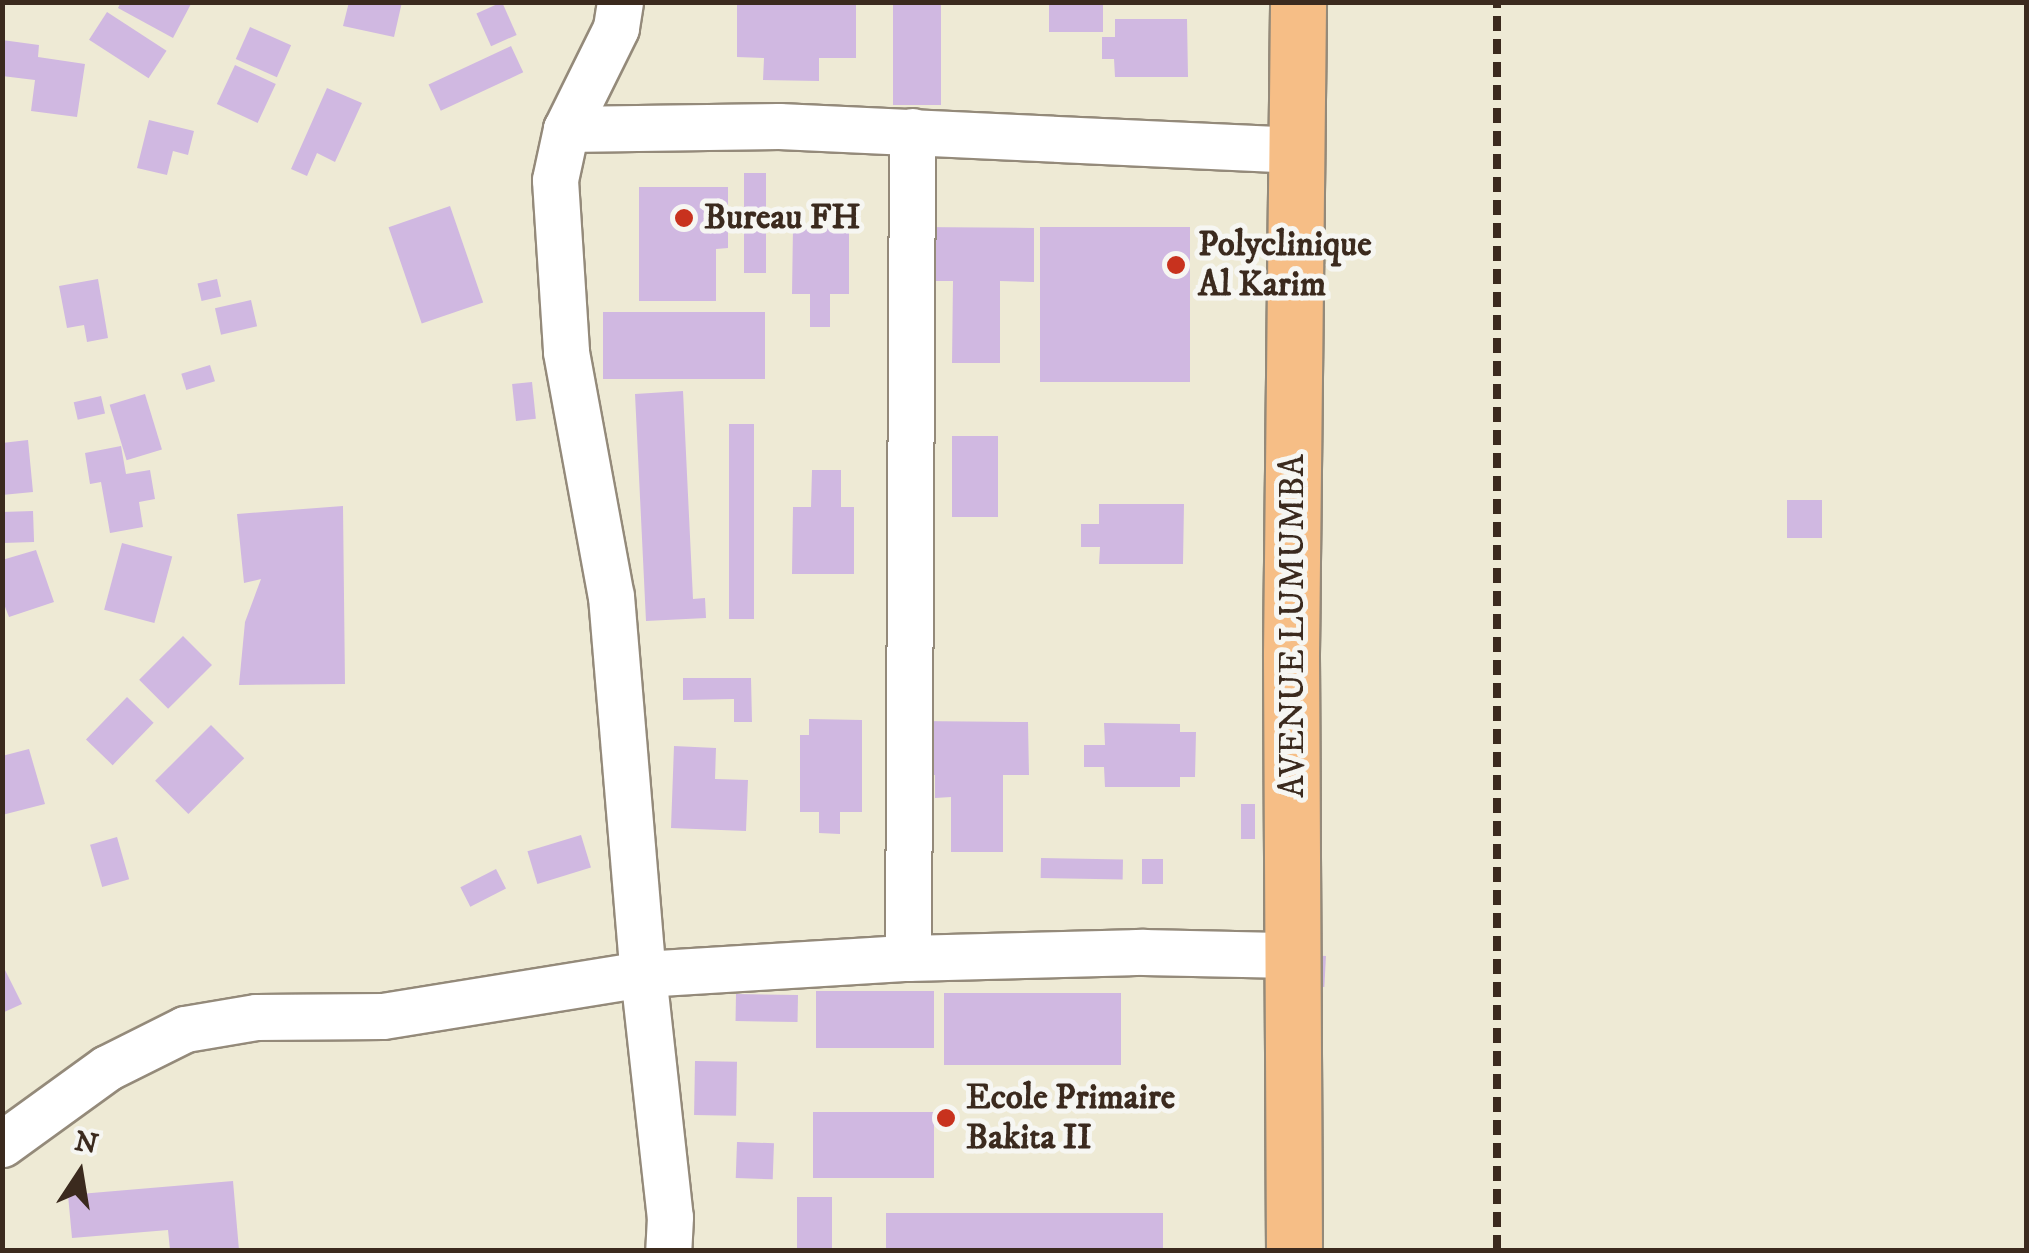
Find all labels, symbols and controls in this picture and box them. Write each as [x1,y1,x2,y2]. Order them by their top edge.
place label: Bureau FH [704,197,861,239]
marker: Bureau FH [673,207,695,229]
place label: Polyclinique Al Karim [1198,224,1372,306]
marker: Polyclinique Al Karim [1163,252,1189,278]
street label: AVENUE LUMUMBA [1272,454,1314,798]
place label: Ecole Primaire Bakita II [966,1077,1175,1159]
marker: Ecole Primaire Bakita II [935,1107,957,1129]
north arrow [30,1123,130,1223]
text: N [71,1124,101,1163]

